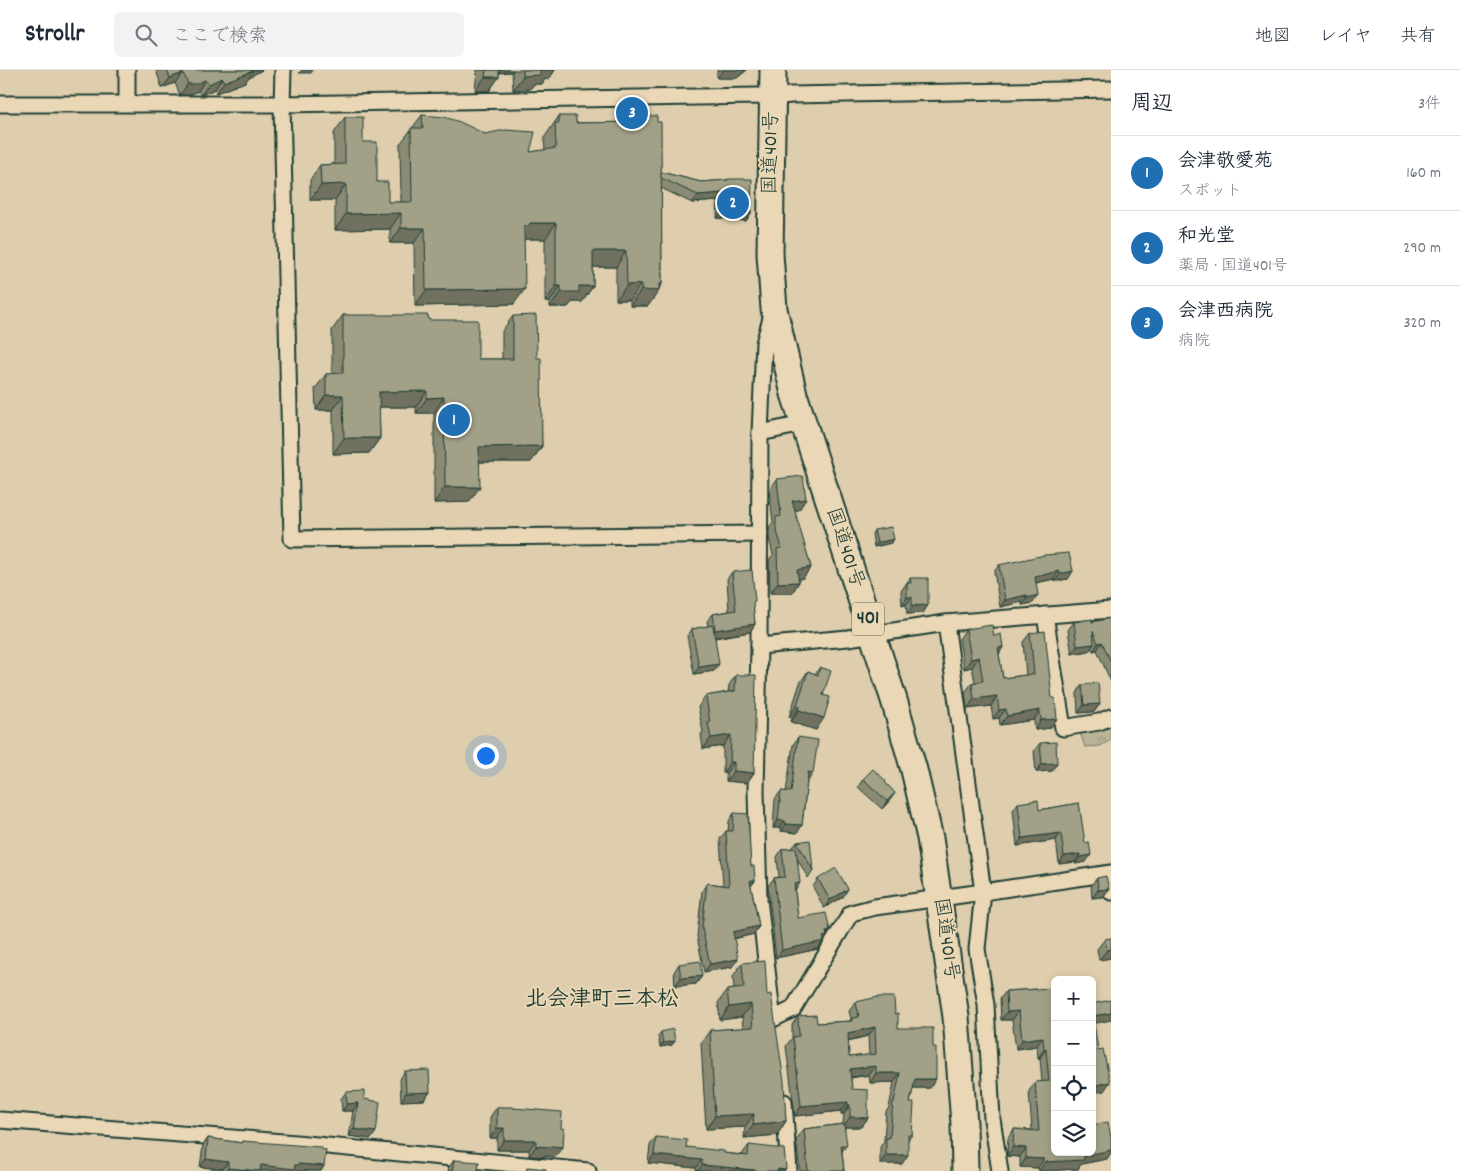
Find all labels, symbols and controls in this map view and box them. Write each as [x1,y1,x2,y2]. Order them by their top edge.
search box [114,12,464,57]
text: Strollr [25,18,84,52]
icon: search [132,21,160,49]
text: ここで検索 [172,24,267,51]
text: 地図 [1255,25,1291,50]
text: レイヤ [1319,25,1372,50]
text: 共有 [1400,25,1436,50]
text: 周辺 [1131,90,1173,120]
text: 3件 [1418,93,1441,116]
pin: 3 [616,94,648,132]
street label: 国道401号 [757,111,787,195]
text: 会津敬愛苑 [1178,149,1273,176]
text: 1 [1145,162,1149,185]
text: 160 m [1406,162,1441,185]
text: スポット [1178,180,1242,203]
pin: 2 [717,184,749,222]
text: 和光堂 [1178,224,1235,251]
text: 2 [1144,237,1151,260]
text: 290 m [1403,237,1441,260]
text: 薬局 · 国道401号 [1178,255,1288,278]
text: 会津西病院 [1178,299,1273,326]
text: 3 [1143,312,1151,335]
text: 320 m [1404,312,1441,335]
text: 病院 [1178,330,1210,353]
pin: 1 [438,401,470,439]
street label: 国道401号 [818,504,870,592]
road number: 401 [852,602,884,636]
your location [473,743,499,769]
street label: 国道401号 [925,896,965,982]
map controls [1051,976,1096,1156]
button: + [1051,976,1096,1021]
district label: 北会津町三本松 [525,985,679,1016]
button: − [1051,1021,1096,1066]
button: locate [1051,1066,1096,1111]
button: layers [1051,1111,1096,1156]

